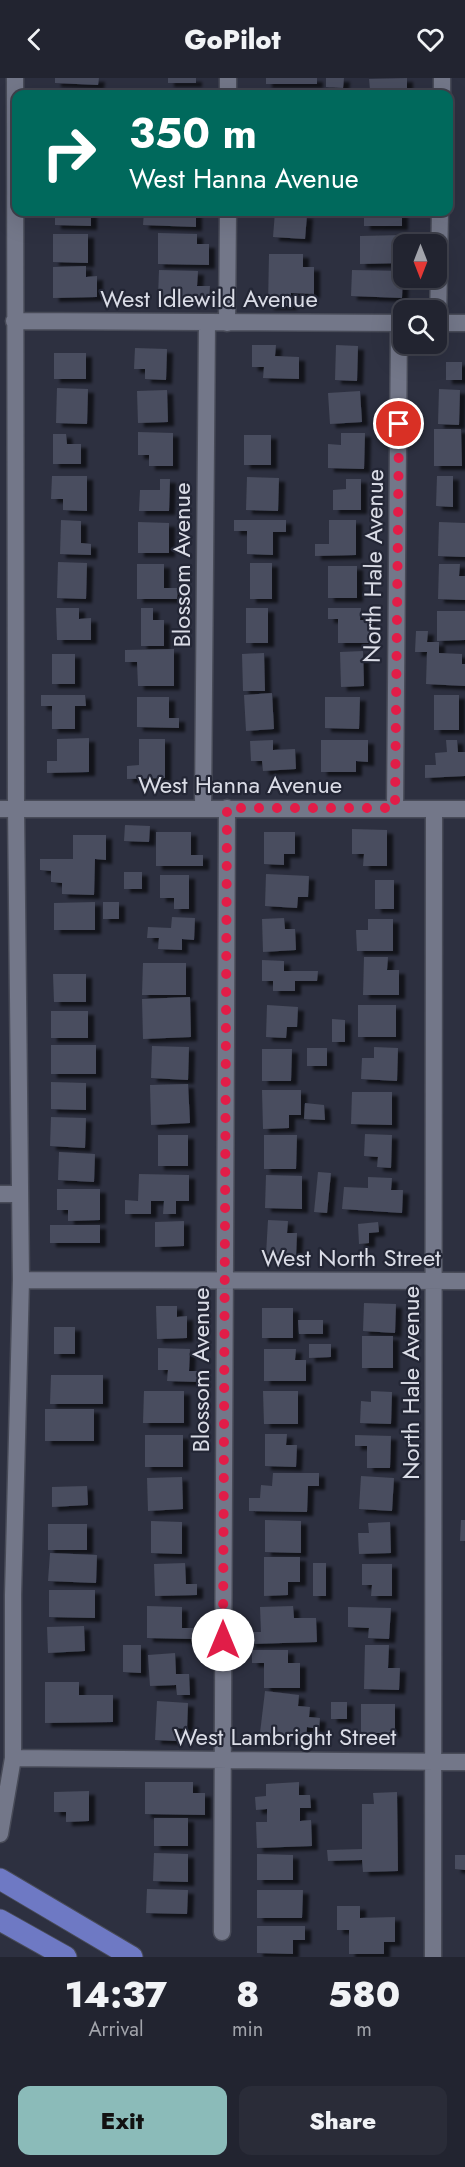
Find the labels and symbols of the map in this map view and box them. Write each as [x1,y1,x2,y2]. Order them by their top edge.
north arrow [393,234,447,288]
street label: West Idlewild Avenue [100,281,318,316]
pin [373,398,424,449]
street label: North Hale Avenue [354,469,392,663]
street label: Blossom Avenue [164,482,199,648]
street label: West Hanna Avenue [138,767,342,802]
street label: West North Street [261,1240,441,1275]
street label: North Hale Avenue [393,1286,428,1480]
street label: Blossom Avenue [183,1287,218,1453]
position arrow [191,1608,255,1672]
street label: West Lambright Street [174,1719,397,1754]

